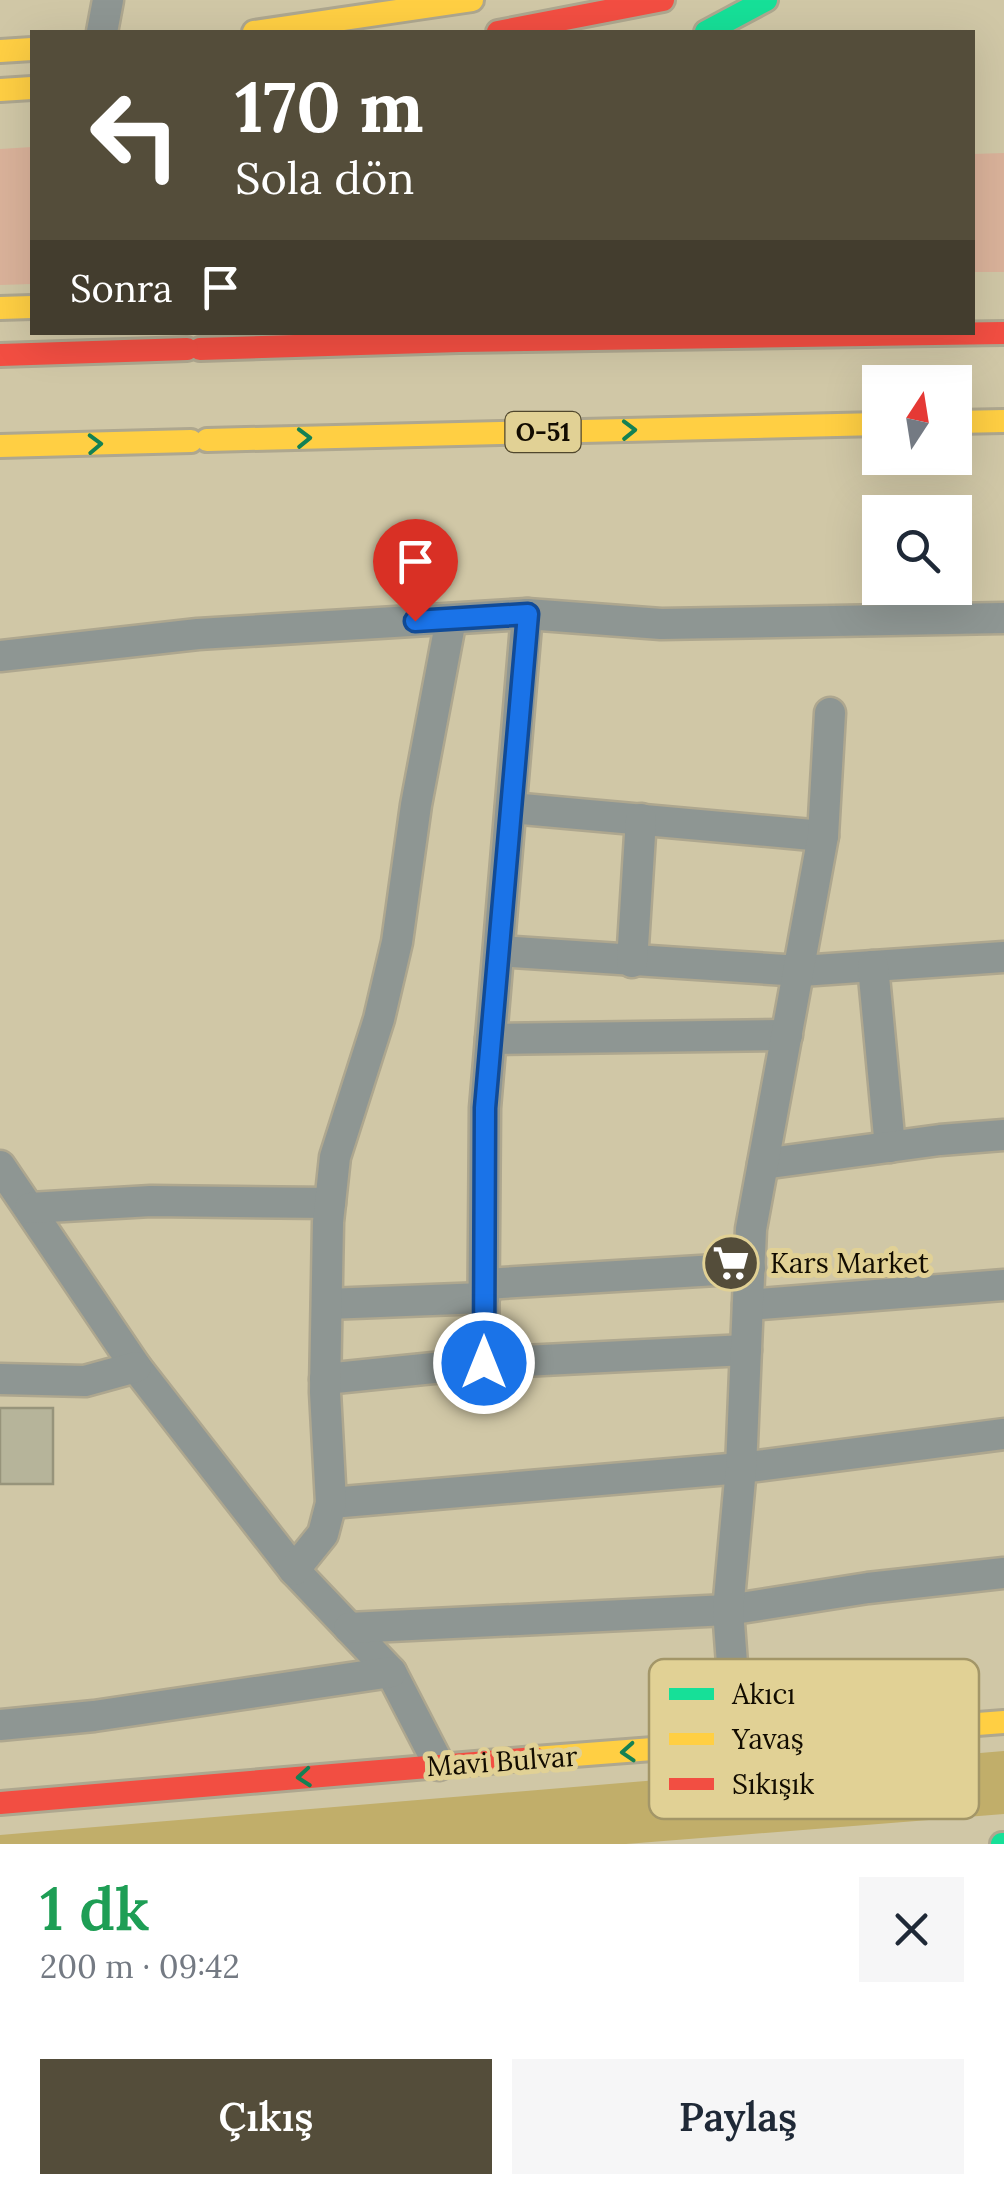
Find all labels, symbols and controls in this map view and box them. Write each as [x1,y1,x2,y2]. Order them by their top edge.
text: 170 m [235,62,424,151]
icon: left [70,70,200,200]
text: Sola dön [235,149,415,206]
icon: arrive [193,260,248,315]
text: Sonra [70,264,173,312]
north arrow [862,365,972,475]
map controls [862,365,972,605]
road number: O-51 [506,412,580,452]
one-way arrow [622,420,638,441]
one-way arrow [297,428,313,449]
one-way arrow [88,433,104,454]
button: search [862,495,972,605]
pin [373,519,458,622]
icon: arrive [388,534,443,589]
supermarket icon: Kars Market [701,1233,761,1293]
place label: Kars Market [770,1245,929,1281]
position arrow [432,1311,536,1415]
legend [649,1659,979,1819]
text: Akıcı [731,1676,795,1712]
text: Yavaş [731,1721,804,1757]
street label: Mavi Bulvar [425,1738,579,1784]
one-way arrow [619,1741,635,1762]
one-way arrow [295,1766,311,1788]
text: Sıkışık [732,1766,814,1802]
text: 1 dk [40,1870,150,1946]
button: close [859,1877,964,1982]
text: 200 m · 09:42 [40,1946,240,1987]
button: Çıkış [40,2059,492,2174]
button: Paylaş [512,2059,964,2174]

